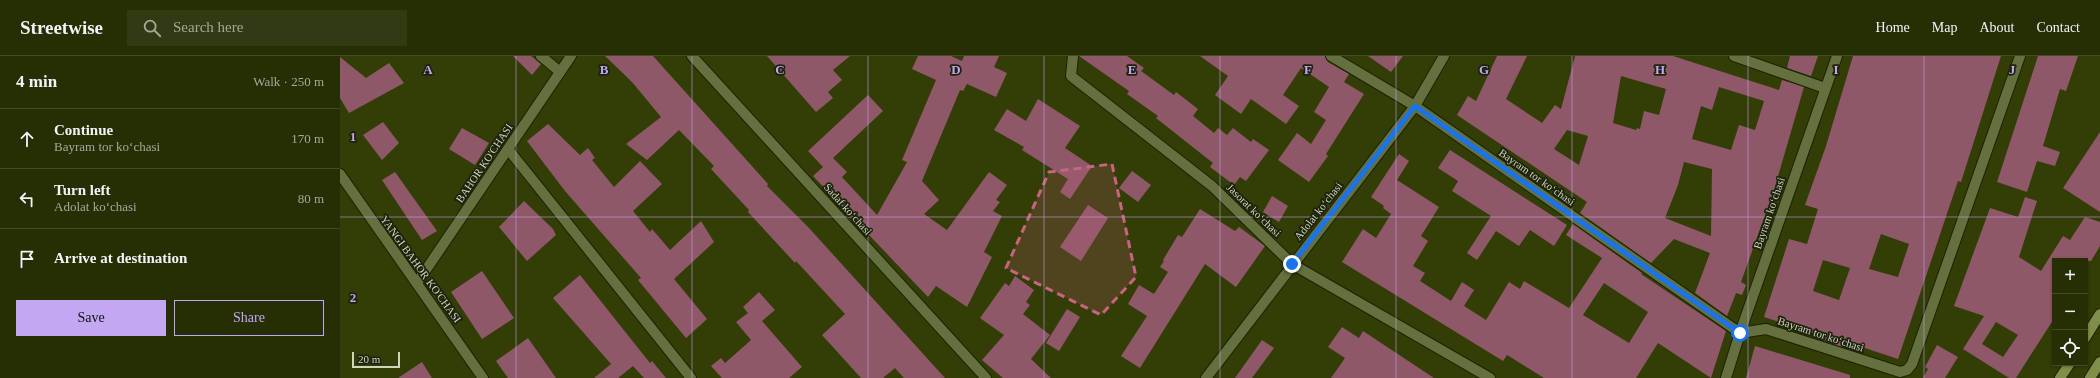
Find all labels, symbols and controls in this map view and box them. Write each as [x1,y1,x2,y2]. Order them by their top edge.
search box [127,10,407,46]
text: Streetwise [20,17,103,38]
icon: search [141,17,163,39]
text: Search here [173,19,243,35]
text: Home [1876,20,1910,35]
text: Map [1932,20,1957,35]
text: About [1979,20,2014,35]
text: Contact [2036,20,2080,35]
text: A [423,62,433,77]
text: B [600,62,609,77]
text: C [775,62,785,77]
text: D [951,62,961,77]
text: E [1128,62,1136,77]
text: F [1304,62,1312,77]
text: G [1479,62,1489,77]
text: H [1655,62,1665,77]
text: I [1833,62,1839,77]
text: J [2009,62,2016,77]
text: 4 min [16,72,57,91]
text: Walk · 250 m [253,74,324,89]
street label: BAHOR KO'CHASI [453,121,515,205]
text: Continue [54,122,113,138]
icon: ahead [16,128,38,150]
text: 1 [350,129,356,144]
text: 170 m [291,131,324,146]
text: Bayram tor koʻchasi [54,139,160,154]
street label: Bayram tor koʻchasi [1497,146,1577,208]
street label: Bayram koʻchasi [1751,176,1787,250]
street label: Adolat koʻchasi [1292,180,1344,242]
street label: Sadaf koʻchasi [822,181,874,237]
street label: Jasorat koʻchasi [1224,181,1284,239]
text: Turn left [54,182,111,198]
icon: left [16,188,38,210]
text: 80 m [298,191,324,206]
text: Adolat koʻchasi [54,199,137,214]
street label: YANGI BAHOR KO'CHASI [378,213,464,325]
icon: arrive [16,248,38,270]
text: Arrive at destination [54,250,187,266]
route end [1283,255,1301,273]
map controls [2052,258,2088,366]
button: + [2052,258,2088,294]
text: 2 [350,290,356,305]
button: − [2052,294,2088,330]
button: Save [16,300,166,336]
button: Share [174,300,324,336]
street label: Bayram tor koʻchasi [1776,314,1866,354]
route start [1731,324,1749,342]
button: locate [2052,330,2088,366]
scale bar [352,350,400,369]
text: 20 m [358,353,380,365]

